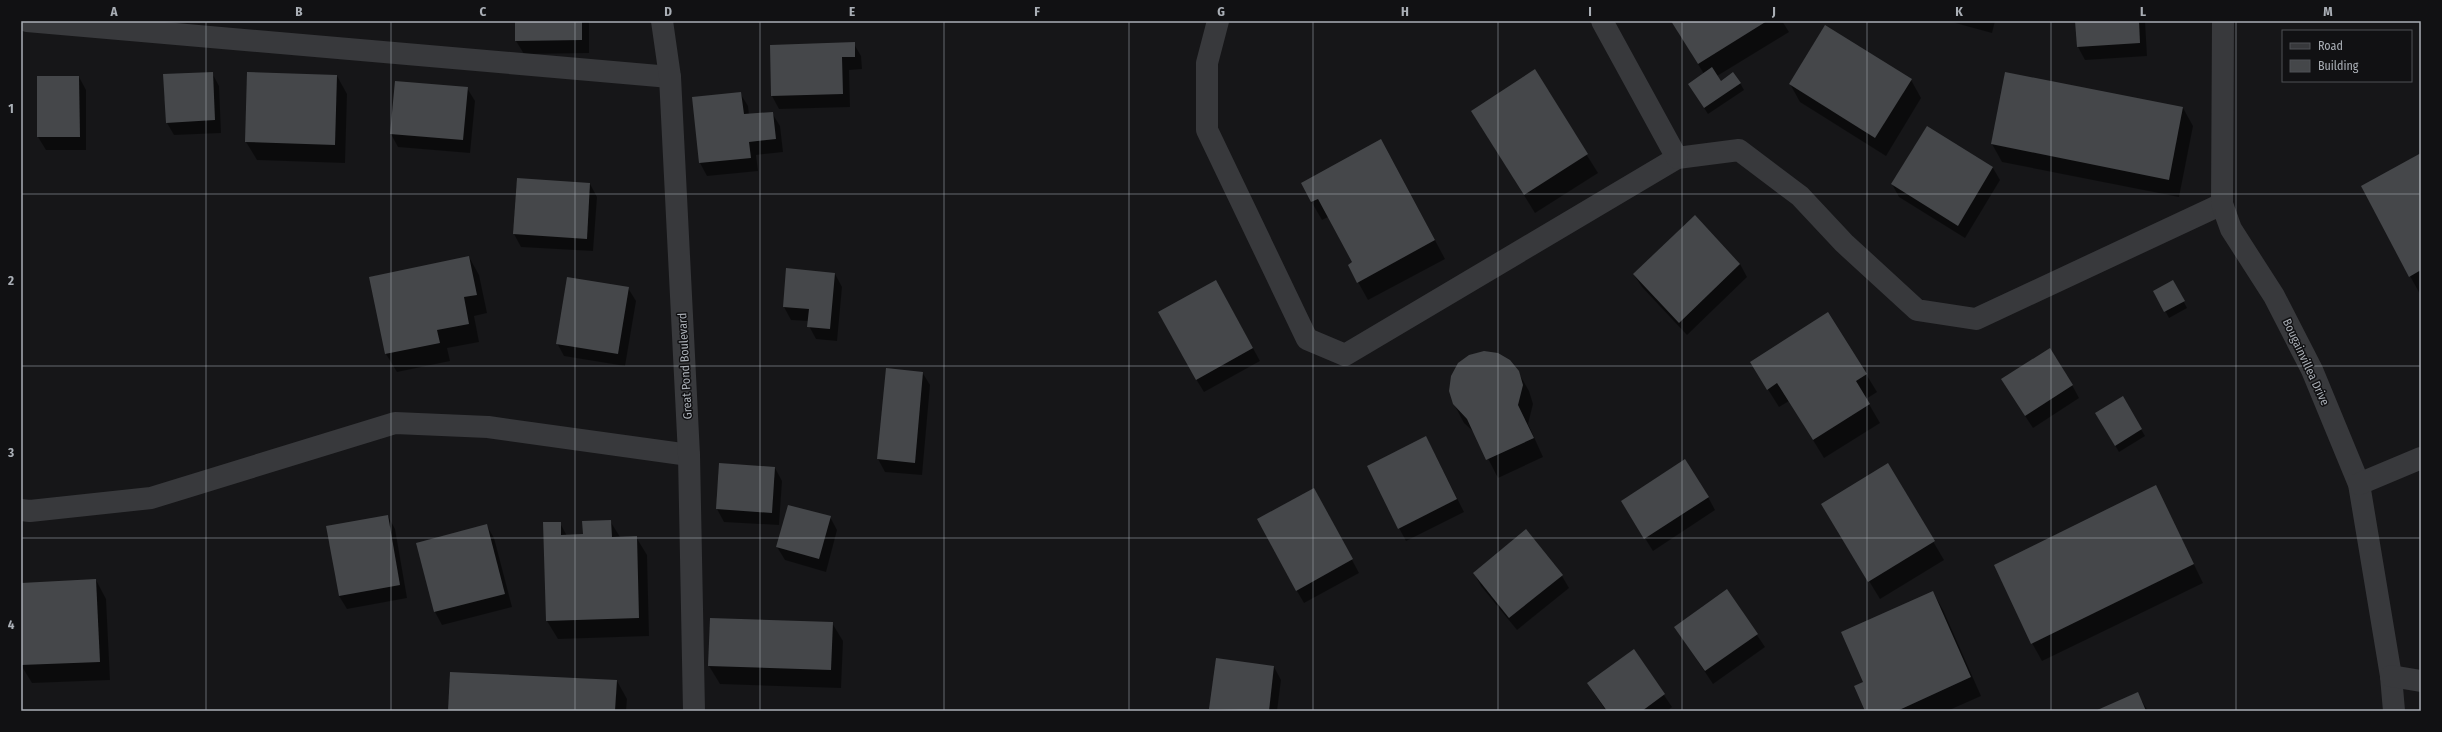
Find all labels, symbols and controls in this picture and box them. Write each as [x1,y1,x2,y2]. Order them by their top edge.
text: A [109,4,118,19]
text: B [295,4,303,19]
text: C [480,4,487,19]
text: D [664,4,672,19]
text: E [849,4,855,19]
text: F [1034,4,1040,19]
text: G [1217,4,1225,19]
text: H [1401,4,1409,19]
text: I [1588,4,1592,19]
text: J [1771,4,1776,19]
text: K [1955,4,1963,19]
text: L [2140,4,2146,19]
text: M [2323,4,2333,19]
legend [2282,30,2412,82]
text: Road [2318,39,2343,53]
text: Building [2318,59,2359,73]
text: 1 [8,101,14,116]
text: 2 [7,273,14,288]
street label: Great Pond Boulevard [675,312,695,420]
street label: Bougainvillea Drive [2280,316,2332,408]
text: 3 [7,445,14,460]
text: 4 [8,617,15,632]

